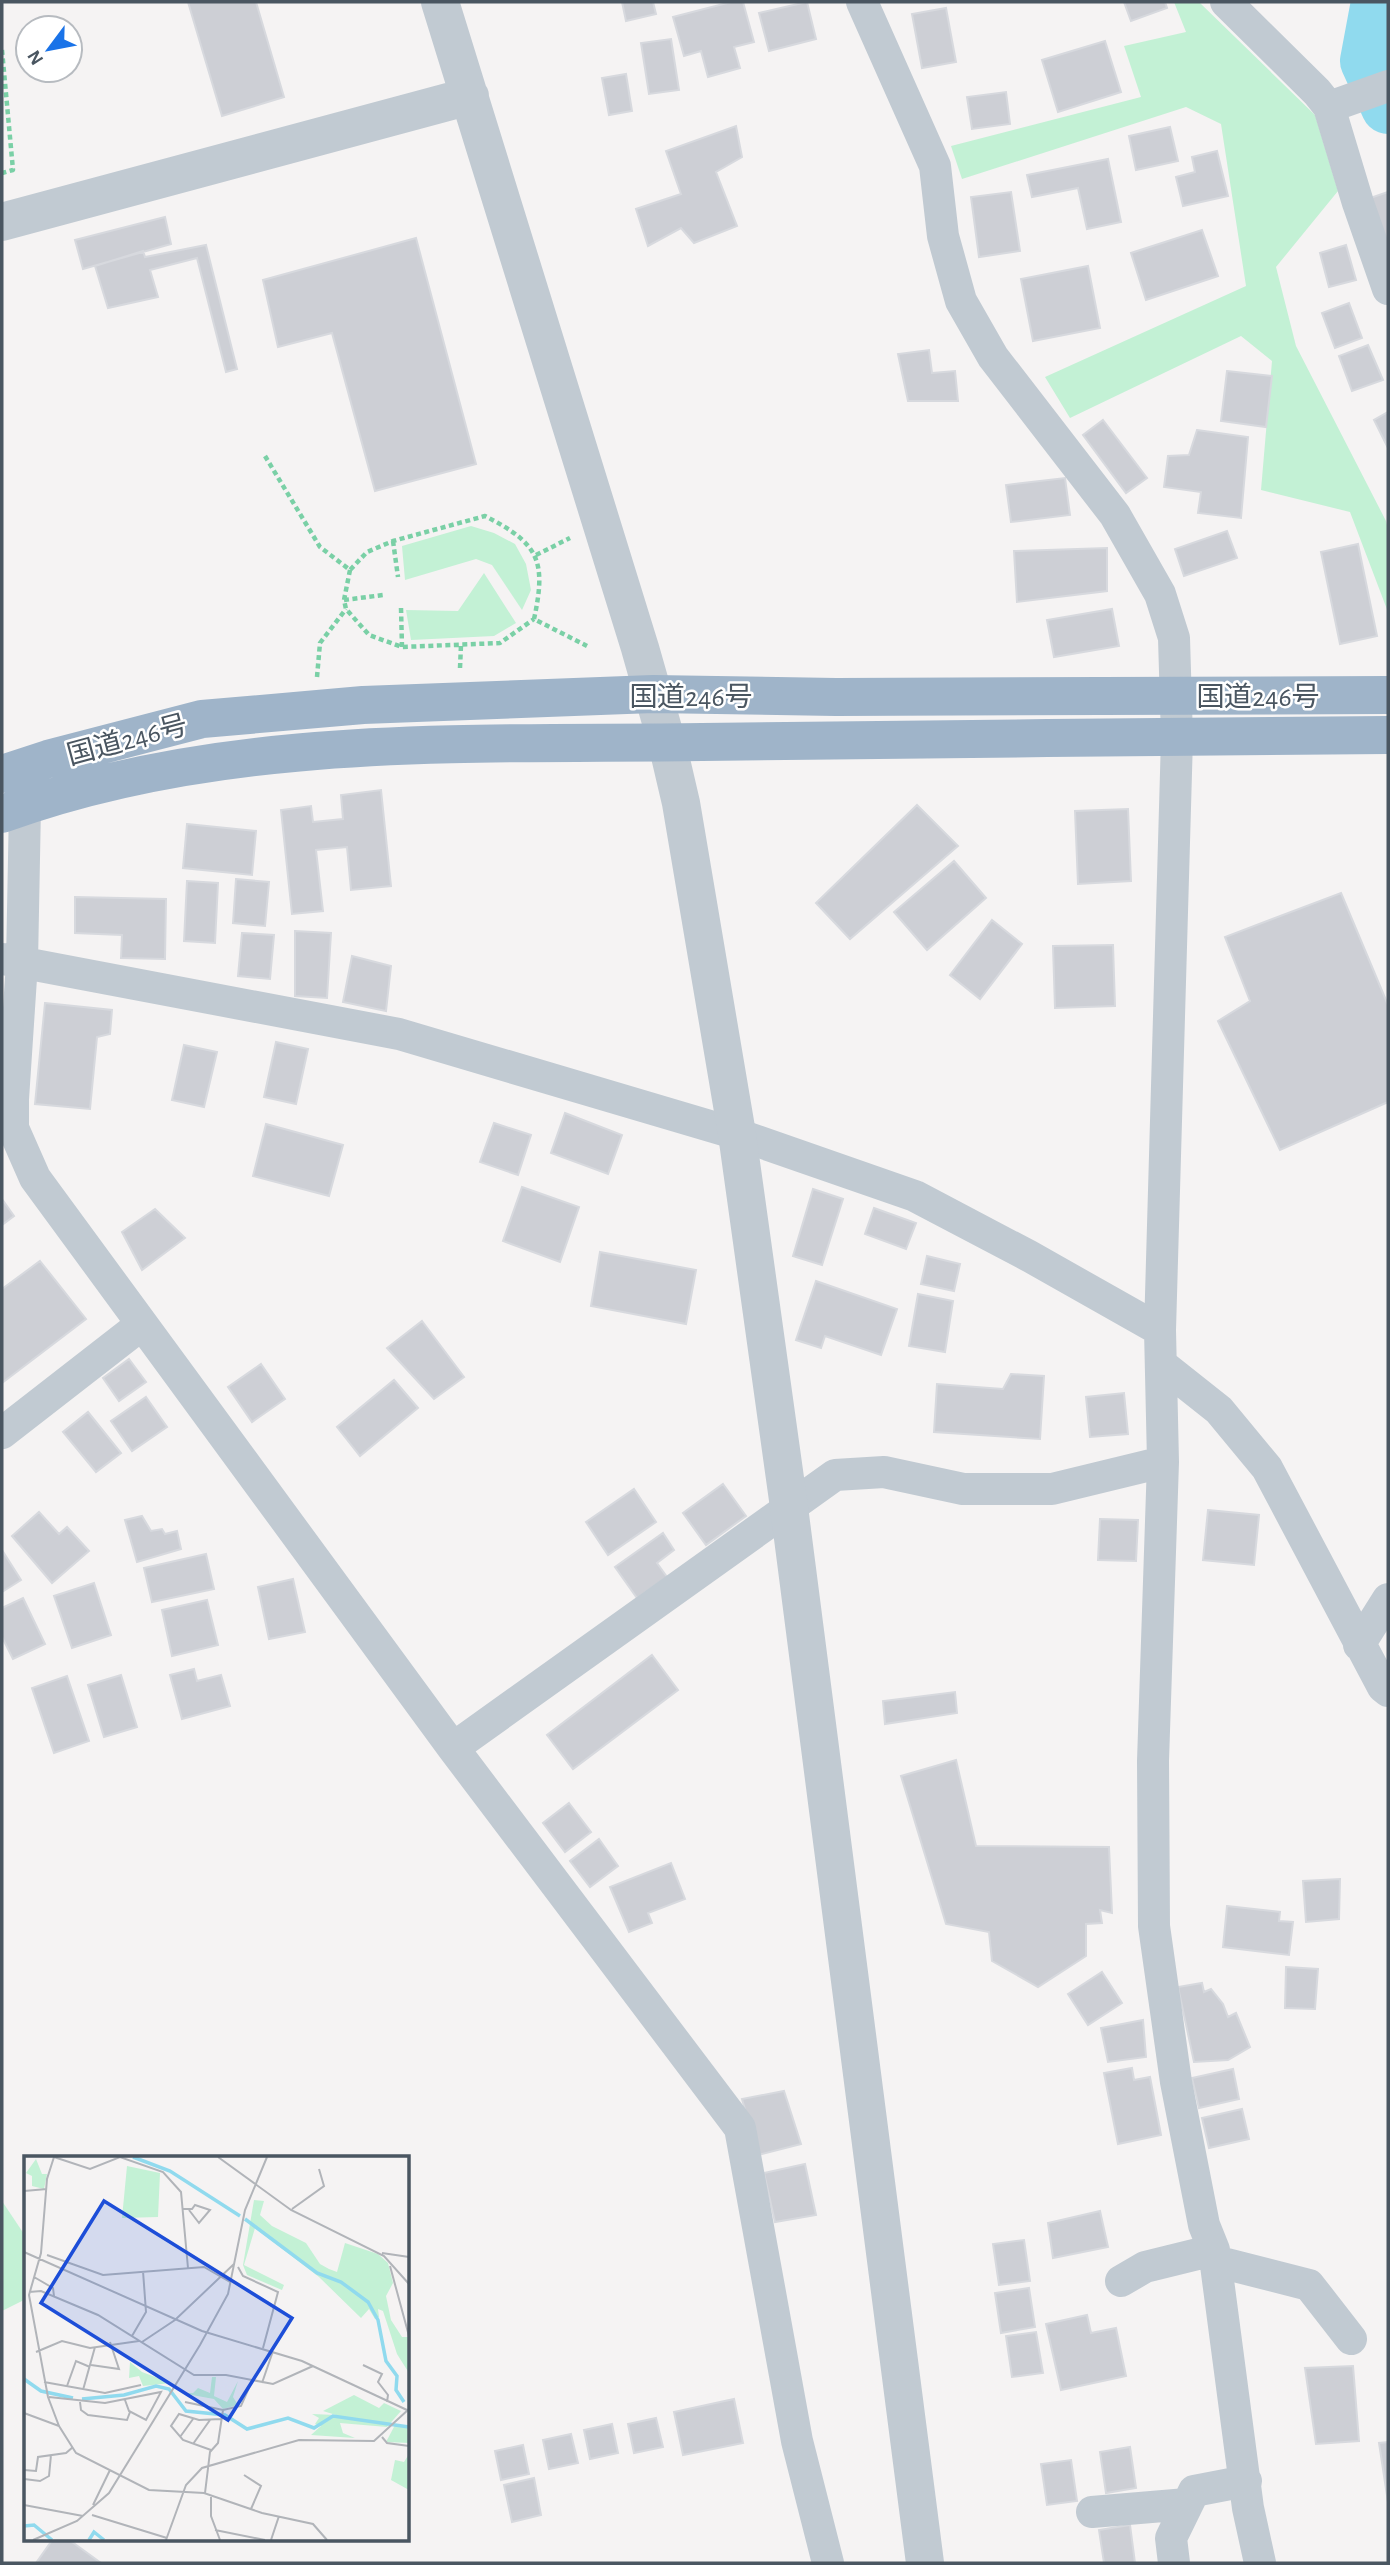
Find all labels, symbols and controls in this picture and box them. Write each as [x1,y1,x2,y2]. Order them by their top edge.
north arrow [14,14,84,84]
text: N [24,47,47,68]
street label: 国道246号 [629,682,753,712]
street label: 国道246号 [1196,682,1320,712]
street label: 国道246号 [64,710,191,770]
inset map [24,2156,410,2540]

